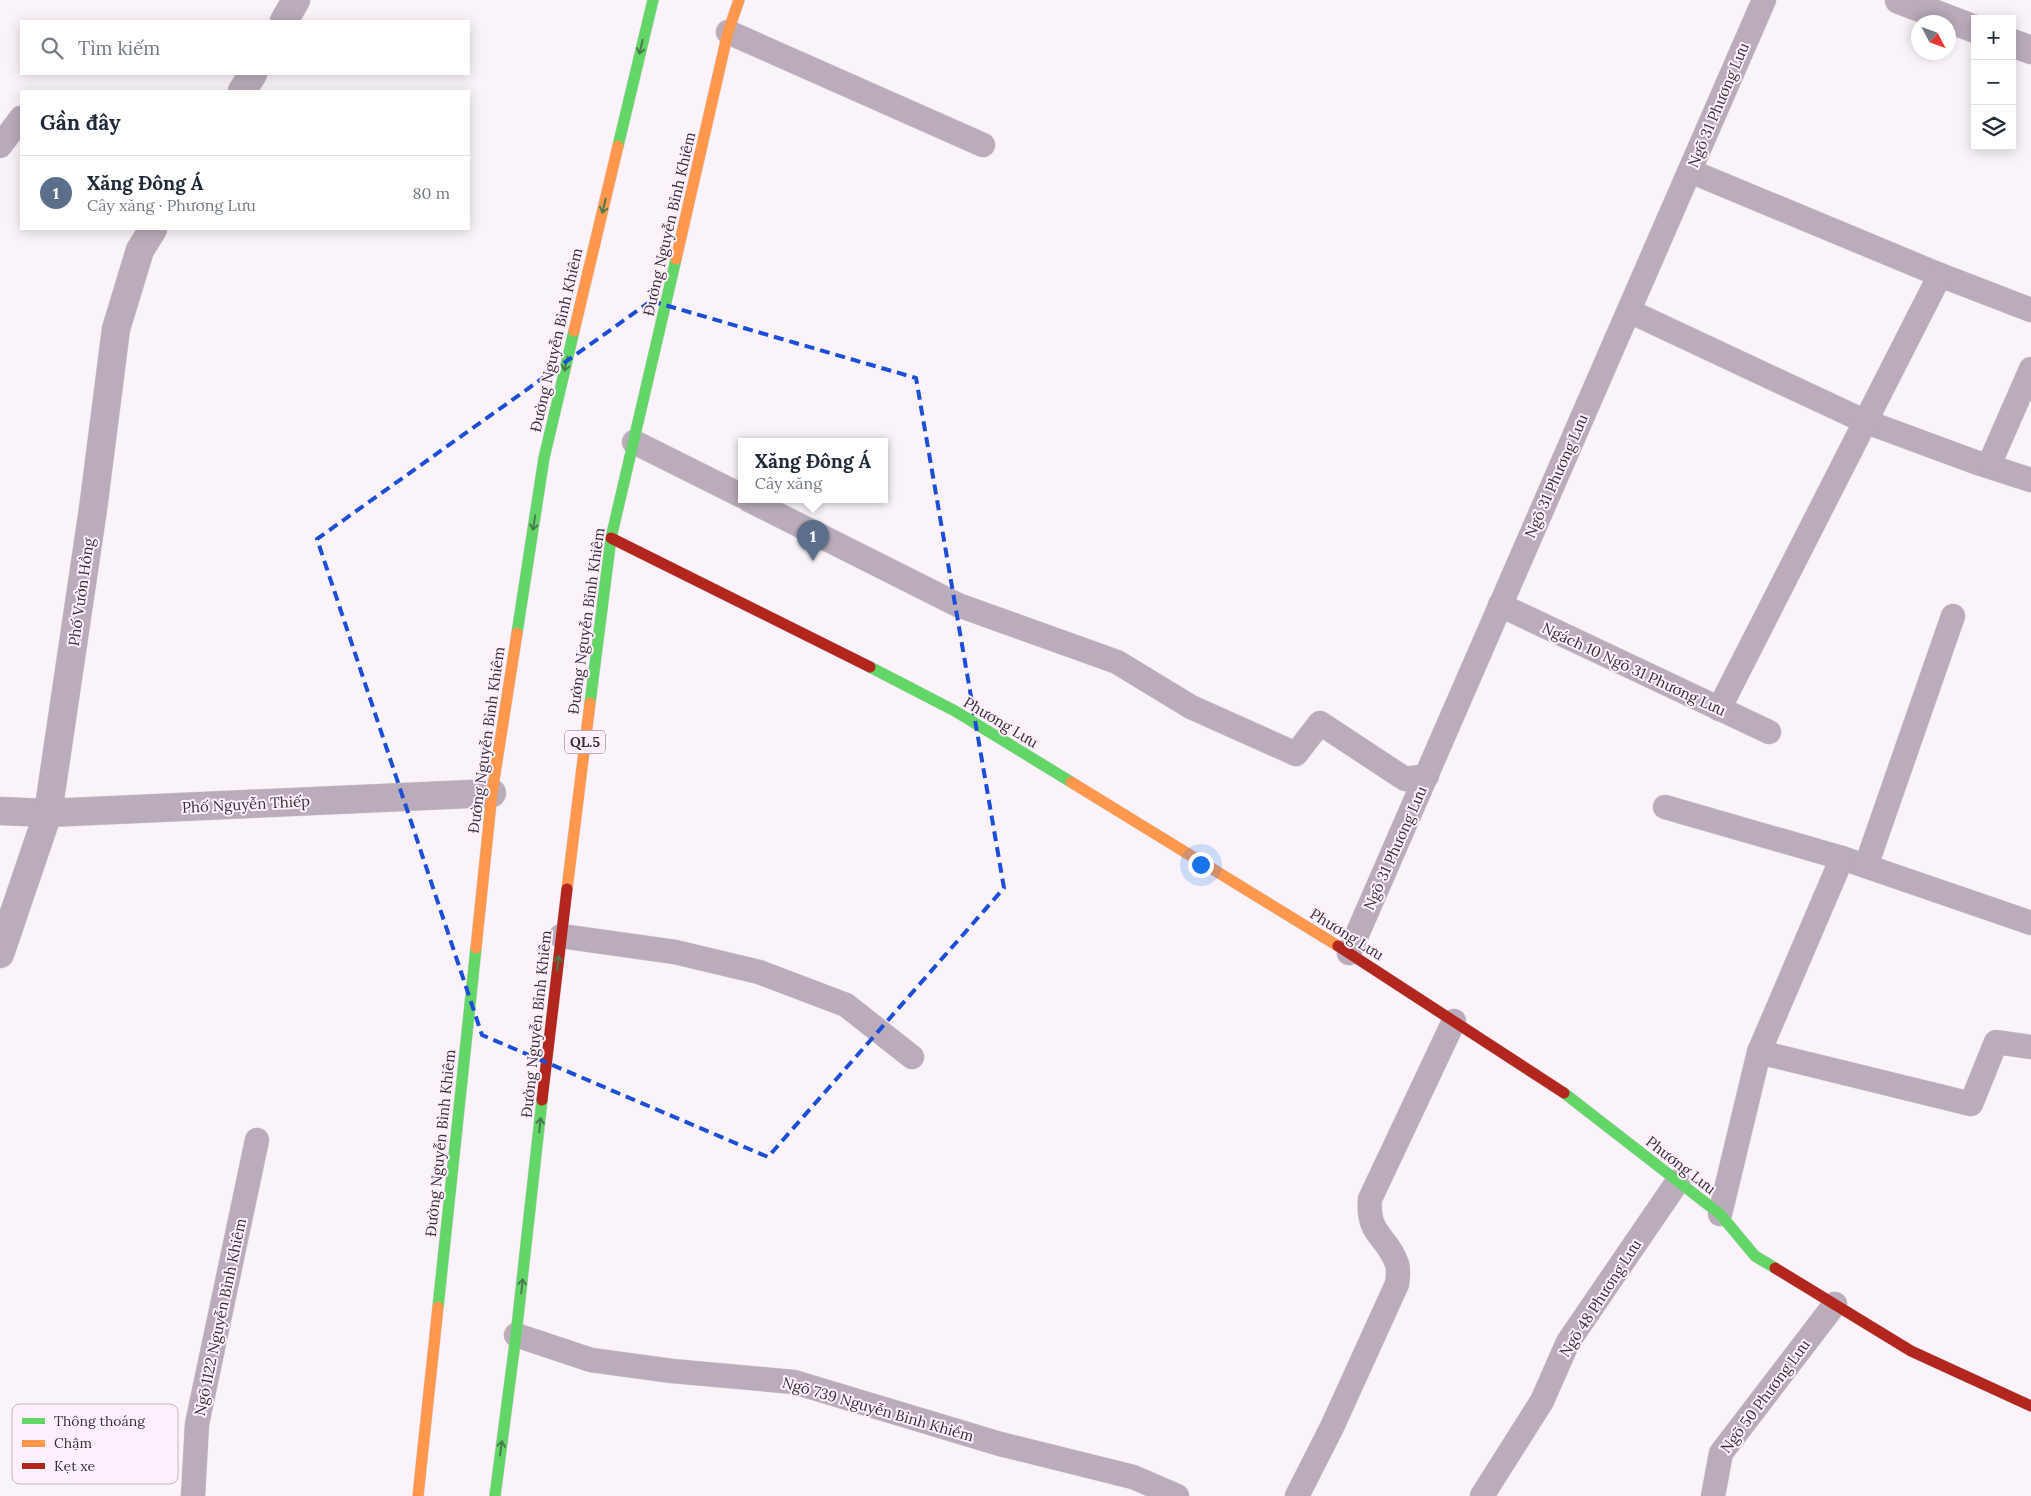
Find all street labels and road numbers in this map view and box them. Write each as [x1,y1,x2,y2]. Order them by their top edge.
street label: Ngõ 31 Phương Lưu [1683,40,1753,170]
street label: Đường Nguyễn Bỉnh Khiêm [639,130,699,318]
street label: Đường Nguyễn Bình Khiêm [526,246,586,434]
street label: Ngõ 31 Phương Lưu [1520,411,1592,541]
street label: Đường Nguyễn Bỉnh Khiêm [563,526,609,716]
street label: Phố Vườn Hồng [64,536,98,647]
street label: Ngách 10 Ngõ 31 Phương Lưu [1539,618,1729,720]
street label: Đường Nguyễn Bình Khiêm [463,645,509,835]
street label: Phương Lưu [960,692,1042,752]
road number: QL.5 [565,730,605,754]
street label: Ngõ 31 Phương Lưu [1359,783,1431,913]
street label: Phố Nguyễn Thiếp [181,791,311,817]
street label: Phương Lưu [1307,904,1388,964]
street label: Đường Nguyễn Bỉnh Khiêm [517,929,555,1119]
street label: Đường Nguyễn Bình Khiêm [421,1048,459,1238]
street label: Phương Lưu [1642,1132,1720,1198]
street label: Ngõ 1122 Nguyễn Bỉnh Khiêm [190,1216,250,1418]
street label: Ngõ 48 Phương Lưu [1555,1236,1645,1360]
street label: Ngõ 50 Phương Lưu [1716,1335,1814,1457]
street label: Ngõ 739 Nguyễn Bỉnh Khiểm [780,1373,976,1445]

